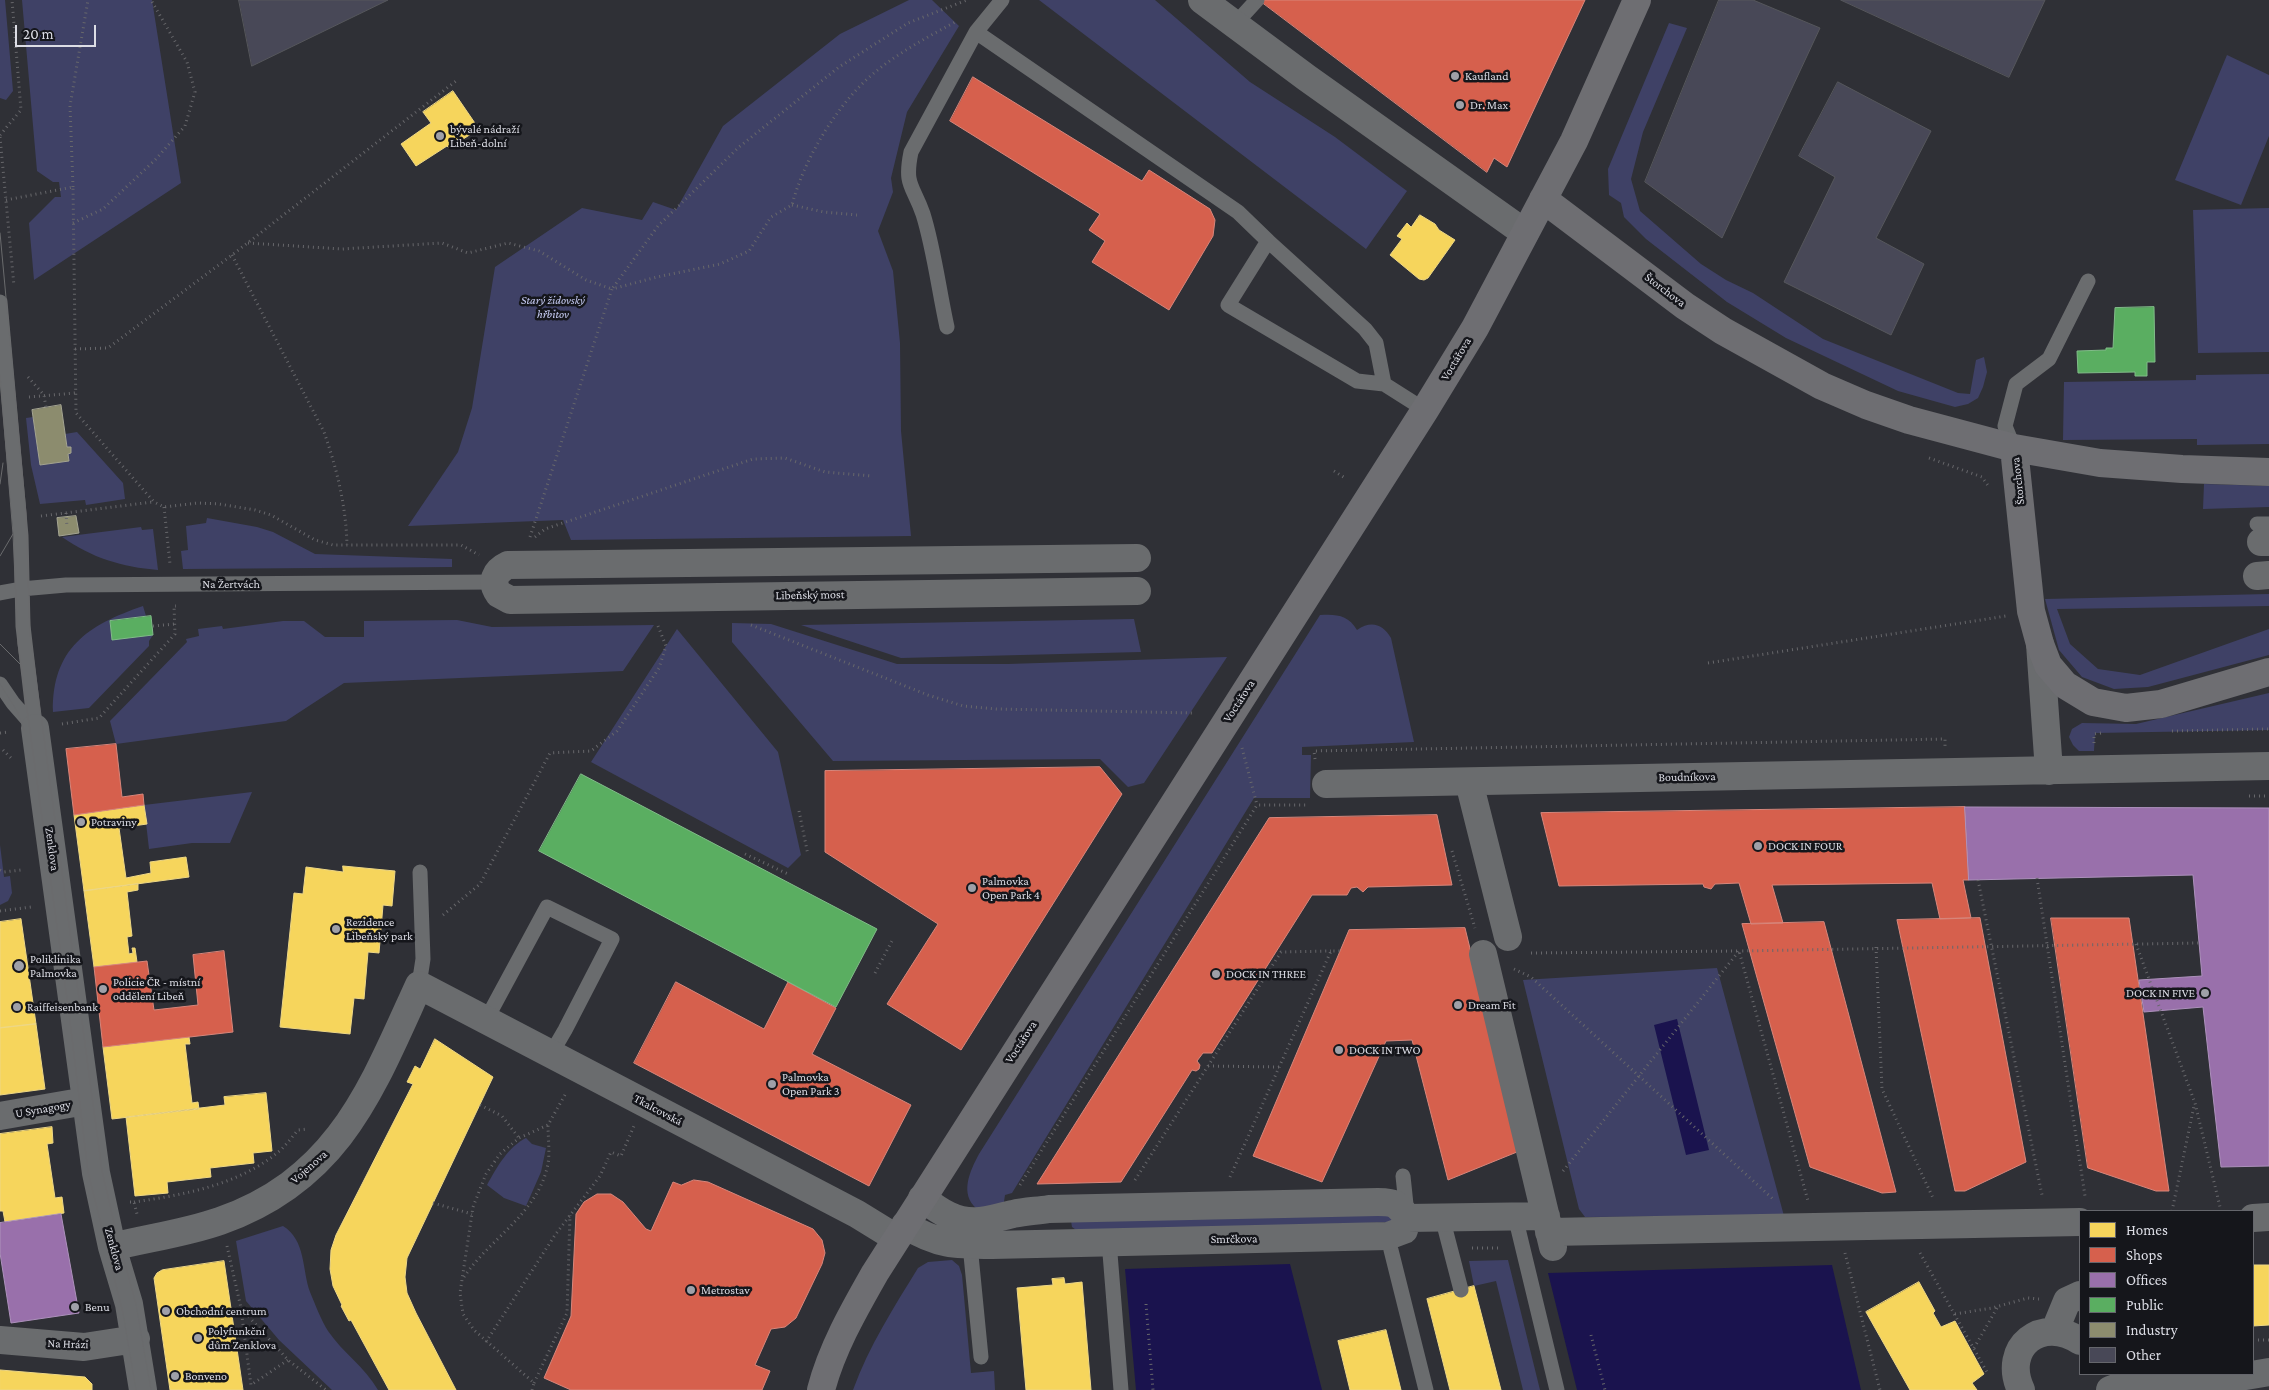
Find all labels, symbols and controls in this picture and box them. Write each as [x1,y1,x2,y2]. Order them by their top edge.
scale bar [18,15,99,47]
text: 20 m [23,26,54,42]
place label: Kaufland [1465,69,1509,83]
marker: Kaufland [1449,70,1461,82]
place label: Dr. Max [1470,98,1508,112]
marker: Dr. Max [1454,99,1466,111]
place label: bývalé nádraží Libeň-dolní [450,122,520,150]
marker: bývalé nádraží Libeň-dolní [434,130,446,142]
street label: Štorchova [1642,270,1688,310]
park label: Starý židovský hřbitov [521,293,585,321]
street label: Voctářova [1438,335,1474,383]
street label: Štorchova [2008,456,2028,506]
street label: Na Žertvách [202,577,260,591]
street label: Libeňský most [775,587,845,603]
street label: Voctářova [1220,677,1258,725]
street label: Boudníkova [1658,769,1716,785]
place label: Potraviny [91,815,137,829]
marker: Potraviny [75,816,87,828]
street label: Zenklova [42,826,62,872]
place label: DOCK IN FOUR [1768,839,1842,853]
marker: DOCK IN FOUR [1752,840,1764,852]
place label: Palmovka Open Park 4 [982,874,1040,902]
marker: Palmovka Open Park 4 [966,882,978,894]
place label: Rezidence Libeňský park [346,915,413,943]
marker: Rezidence Libeňský park [330,923,342,935]
place label: Poliklinika Palmovka [30,952,81,980]
marker: Poliklinika Palmovka [12,959,26,973]
place label: DOCK IN THREE [1226,967,1306,981]
marker: DOCK IN THREE [1210,968,1222,980]
place label: Policie ČR - místní oddělení Libeň [113,975,200,1003]
marker: Policie ČR - místní oddělení Libeň [97,983,109,995]
place label: DOCK IN FIVE [2126,986,2195,1000]
marker: DOCK IN FIVE [2199,987,2211,999]
place label: Dream Fit [1468,998,1516,1012]
marker: Dream Fit [1452,999,1464,1011]
place label: Raiffeisenbank [27,1000,98,1014]
marker: Raiffeisenbank [11,1001,23,1013]
street label: Voctářova [1002,1018,1040,1066]
place label: DOCK IN TWO [1349,1043,1420,1057]
marker: DOCK IN TWO [1333,1044,1345,1056]
place label: Palmovka Open Park 3 [782,1070,840,1098]
marker: Palmovka Open Park 3 [766,1078,778,1090]
street label: Tkalcovská [631,1091,685,1129]
street label: U Synagogy [14,1097,72,1121]
street label: Vojenova [288,1147,330,1187]
legend [2079,1210,2254,1375]
text: Homes [2126,1222,2168,1238]
street label: Zenklova [101,1226,127,1272]
street label: Smrčkova [1210,1231,1258,1247]
text: Shops [2126,1247,2162,1263]
text: Offices [2126,1272,2167,1288]
place label: Metrostav [701,1283,750,1297]
marker: Metrostav [685,1284,697,1296]
text: Public [2126,1297,2163,1313]
place label: Benu [85,1300,110,1314]
marker: Benu [69,1301,81,1313]
place label: Obchodní centrum [176,1304,267,1318]
marker: Obchodní centrum [160,1305,172,1317]
text: Industry [2126,1322,2178,1338]
place label: Polyfunkční dům Zenklova [208,1324,276,1352]
marker: Polyfunkční dům Zenklova [192,1332,204,1344]
street label: Na Hrázi [47,1336,89,1352]
text: Other [2126,1347,2161,1363]
place label: Bonveno [185,1369,227,1383]
marker: Bonveno [169,1370,181,1382]

